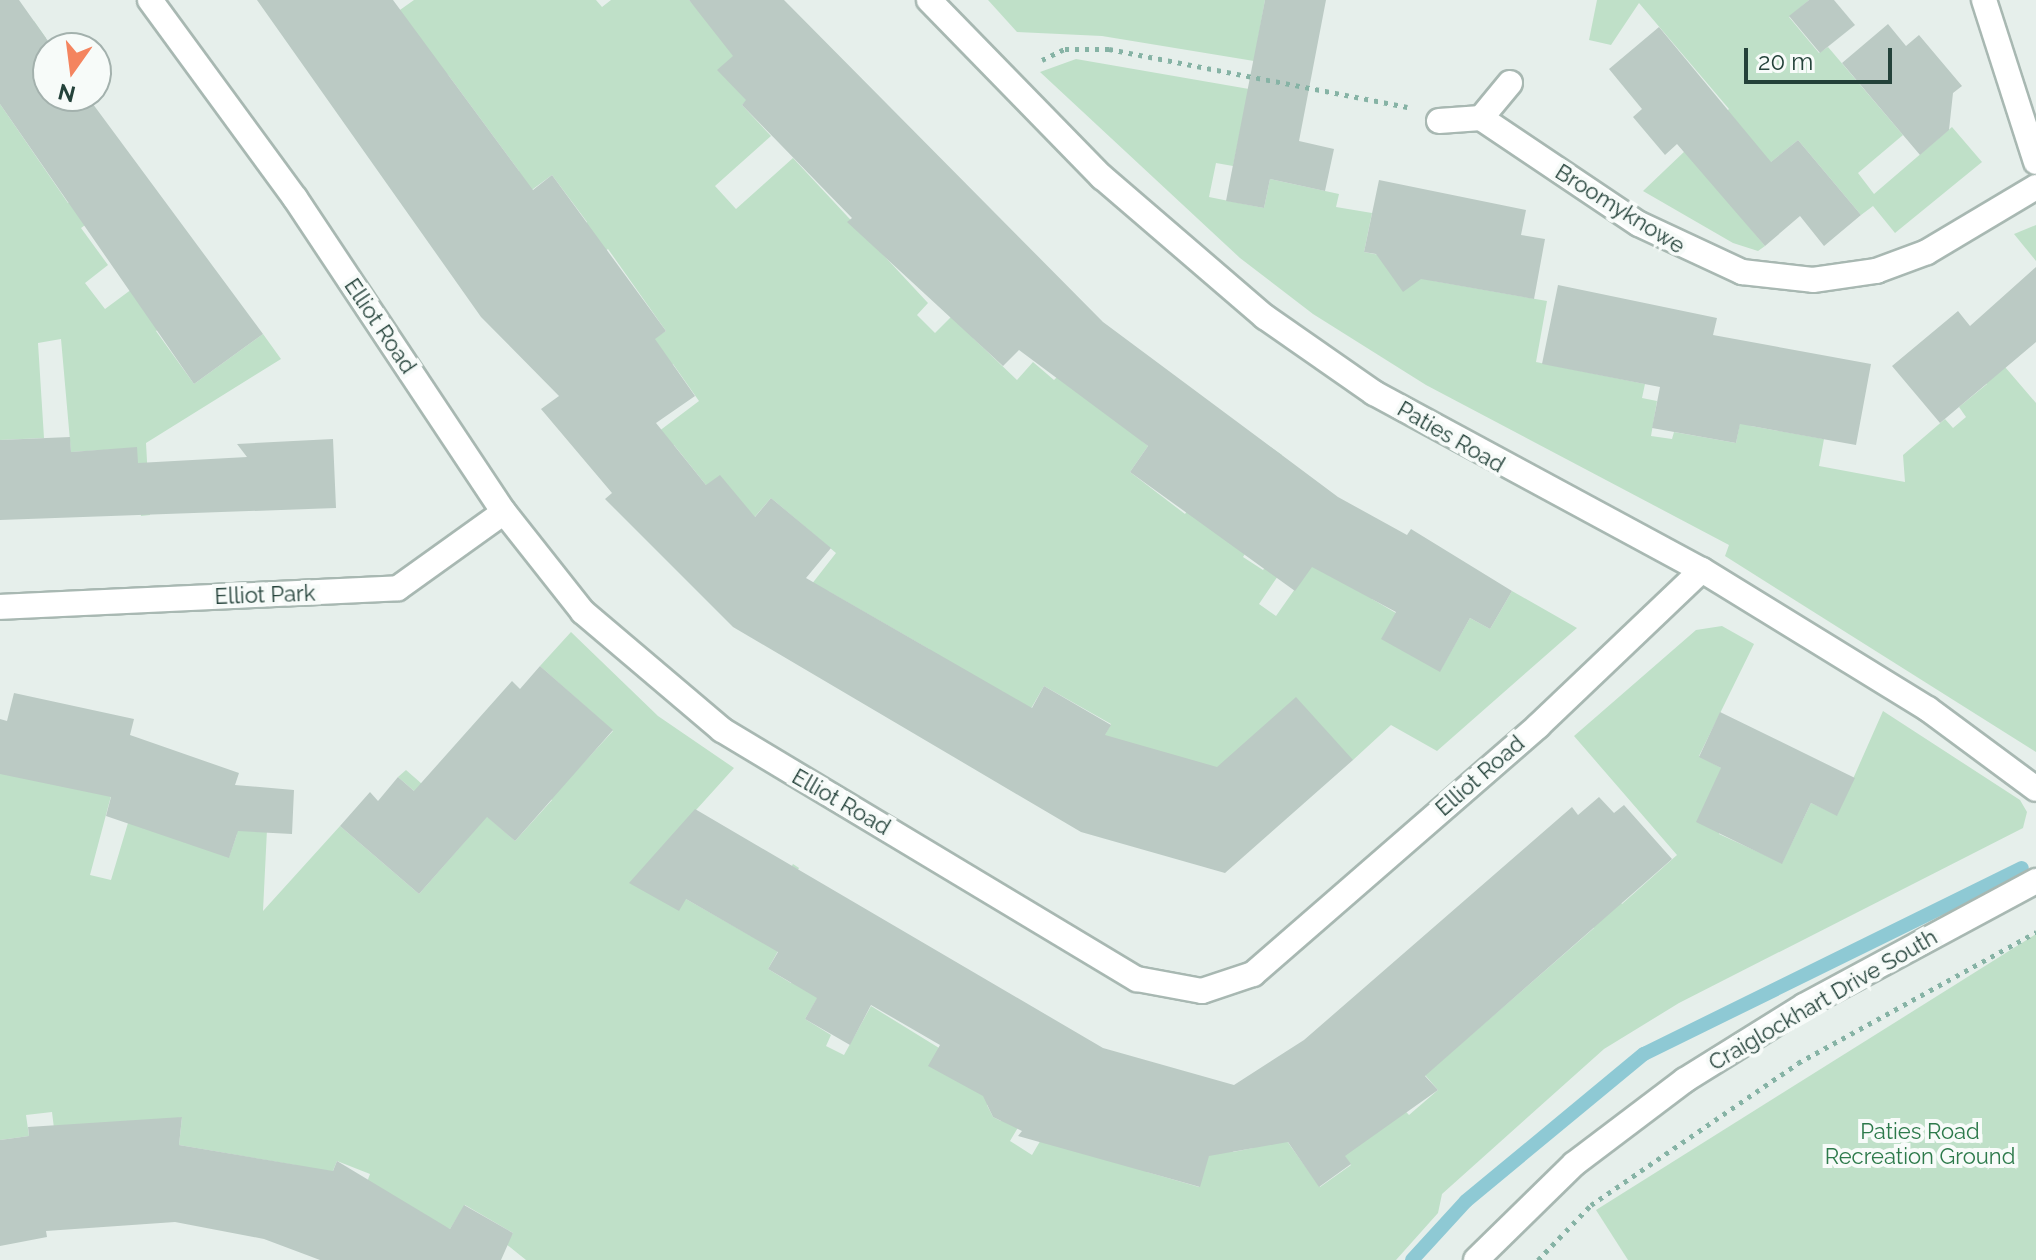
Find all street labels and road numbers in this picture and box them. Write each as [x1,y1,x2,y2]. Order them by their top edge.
street label: Broomyknowe [1550,159,1690,259]
street label: Elliot Road [339,274,421,378]
street label: Paties Road [1393,396,1509,478]
street label: Elliot Park [214,580,316,610]
street label: Elliot Road [1430,730,1530,822]
street label: Elliot Road [787,763,895,841]
street label: Craiglockhart Drive South [1704,924,1942,1076]

